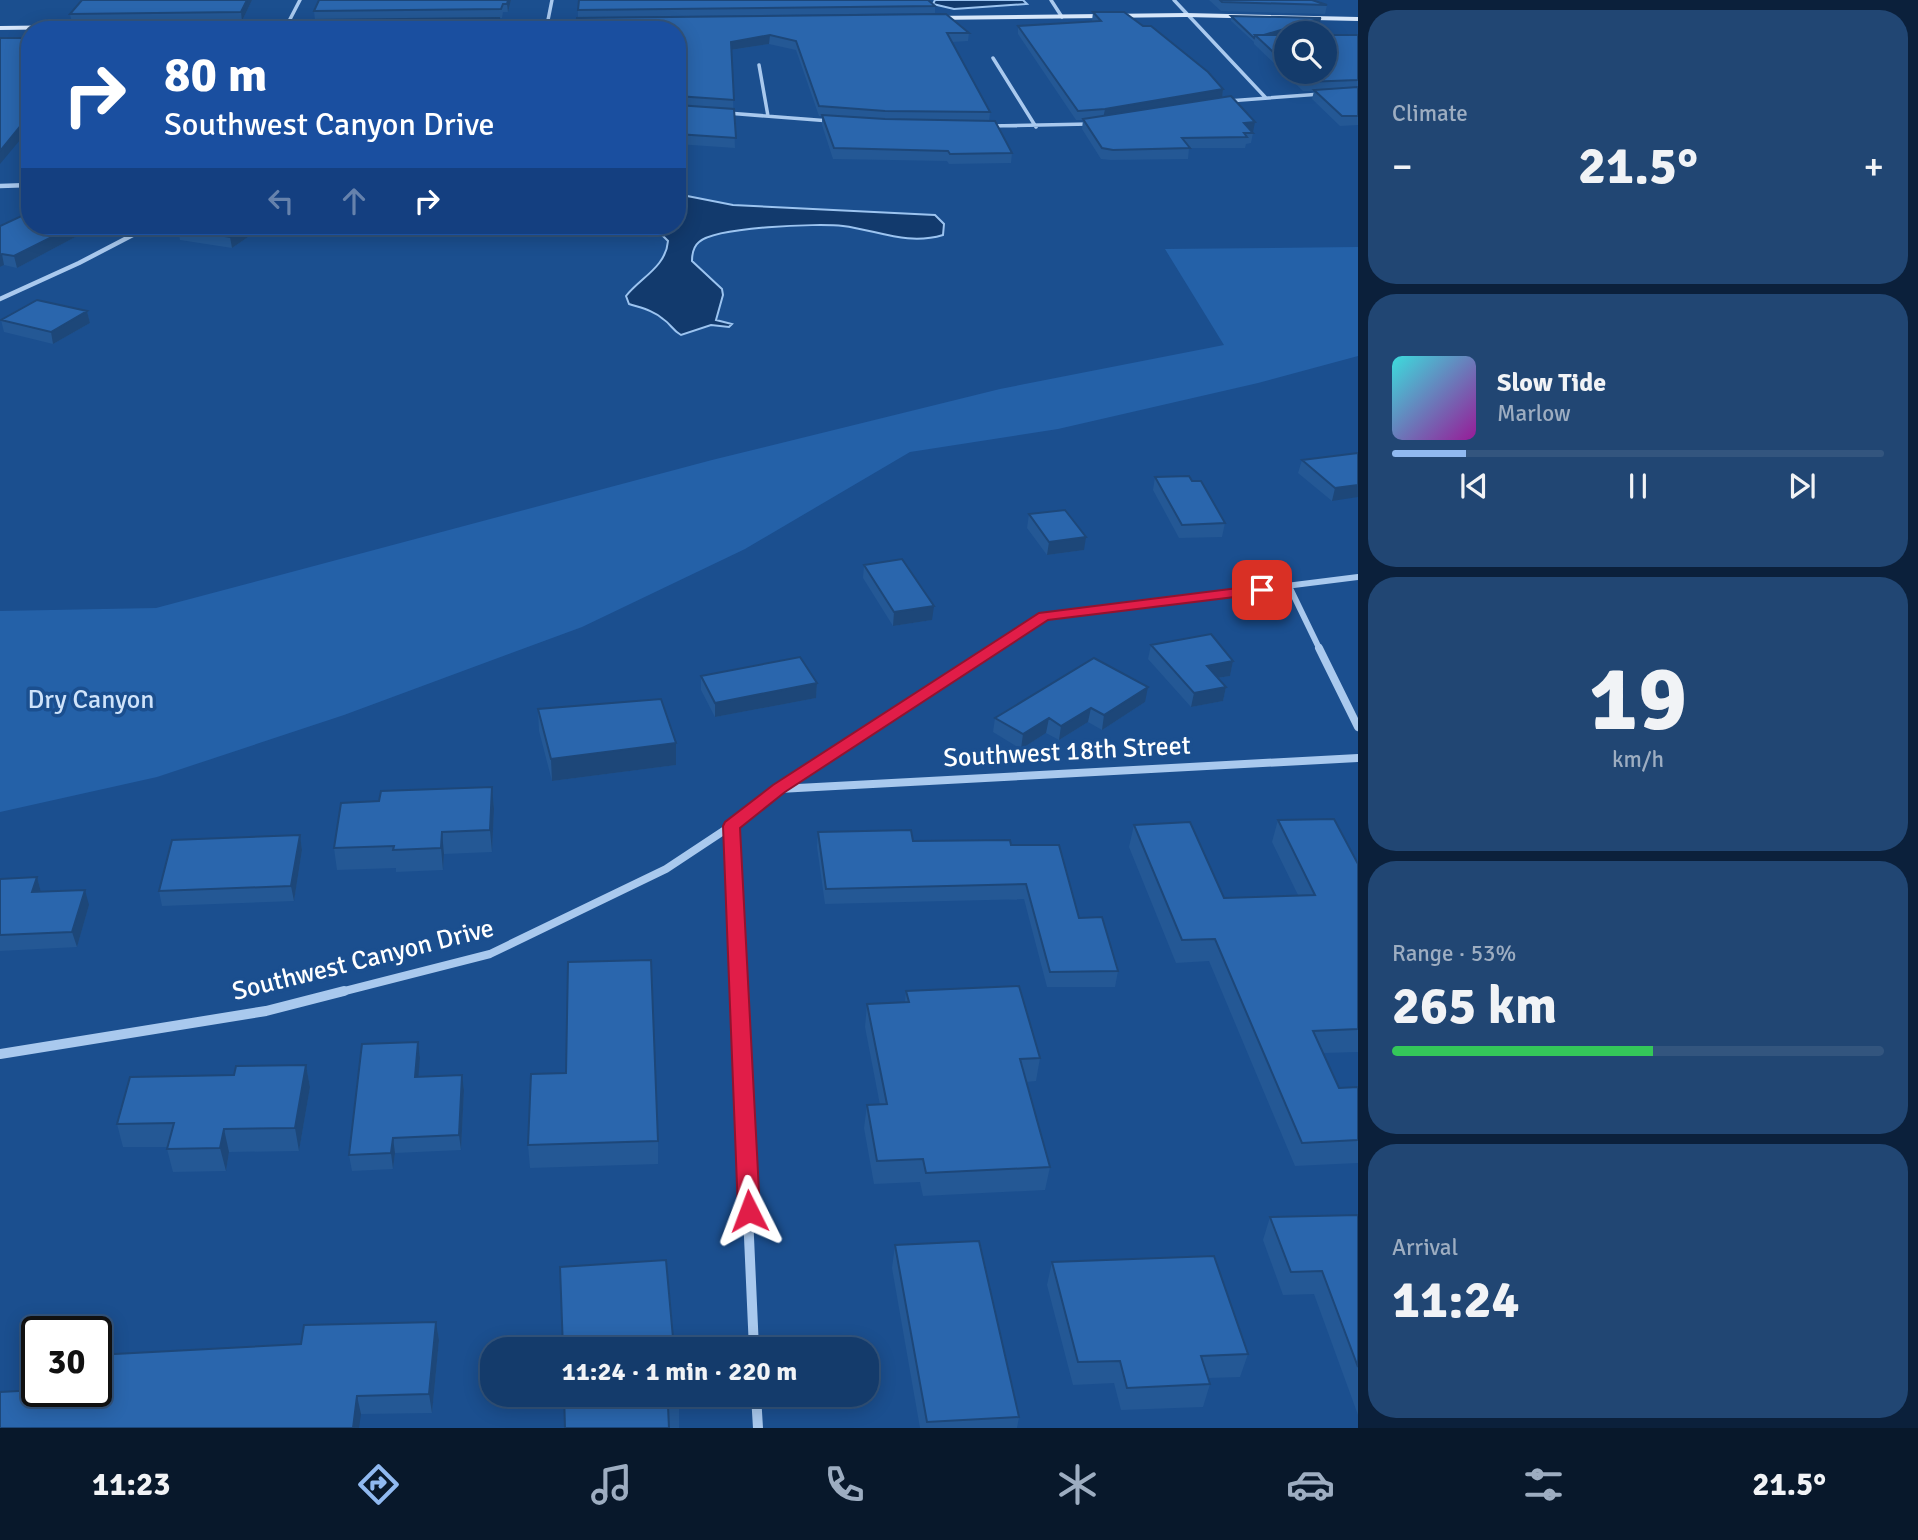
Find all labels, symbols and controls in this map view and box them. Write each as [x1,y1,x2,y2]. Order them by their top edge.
map controls [1274,21,1337,84]
button: search [1274,21,1337,84]
text: 80 m [164,45,267,105]
icon: right [49,49,140,140]
text: Climate [1392,99,1468,128]
text: Southwest Canyon Drive [164,105,495,144]
text: 21.5° [1578,134,1698,198]
text: − [1392,143,1413,190]
text: + [1863,143,1884,190]
icon: left [262,182,300,220]
icon: ahead [335,182,373,220]
icon: right [408,182,446,220]
text: Slow Tide [1497,367,1606,399]
text: Marlow [1497,399,1571,428]
icon: previous [1455,467,1493,505]
icon: pause [1619,467,1657,505]
icon: next [1783,467,1821,505]
pin [1232,560,1292,620]
icon: arrive [1243,571,1281,609]
text: 19 [1589,643,1687,756]
park label: Dry Canyon [28,684,154,716]
street label: Southwest 18th Street [943,730,1191,774]
text: km/h [1612,745,1664,774]
street label: Southwest Canyon Drive [229,912,497,1008]
text: Range · 53% [1392,939,1516,968]
text: 265 km [1392,974,1557,1038]
position arrow [712,1174,786,1248]
text: Arrival [1392,1233,1458,1262]
text: 11:24 [1392,1268,1520,1332]
speed limit sign: 30 [21,1316,112,1407]
text: 11:24 · 1 min · 220 m [562,1356,797,1388]
icon: directions [354,1460,403,1509]
icon: music [587,1460,636,1509]
icon: phone [820,1460,869,1509]
icon: climate [1053,1460,1102,1509]
icon: car [1286,1460,1335,1509]
icon: filters [1519,1460,1568,1509]
text: 11:23 [92,1465,171,1504]
text: 21.5° [1752,1465,1826,1504]

